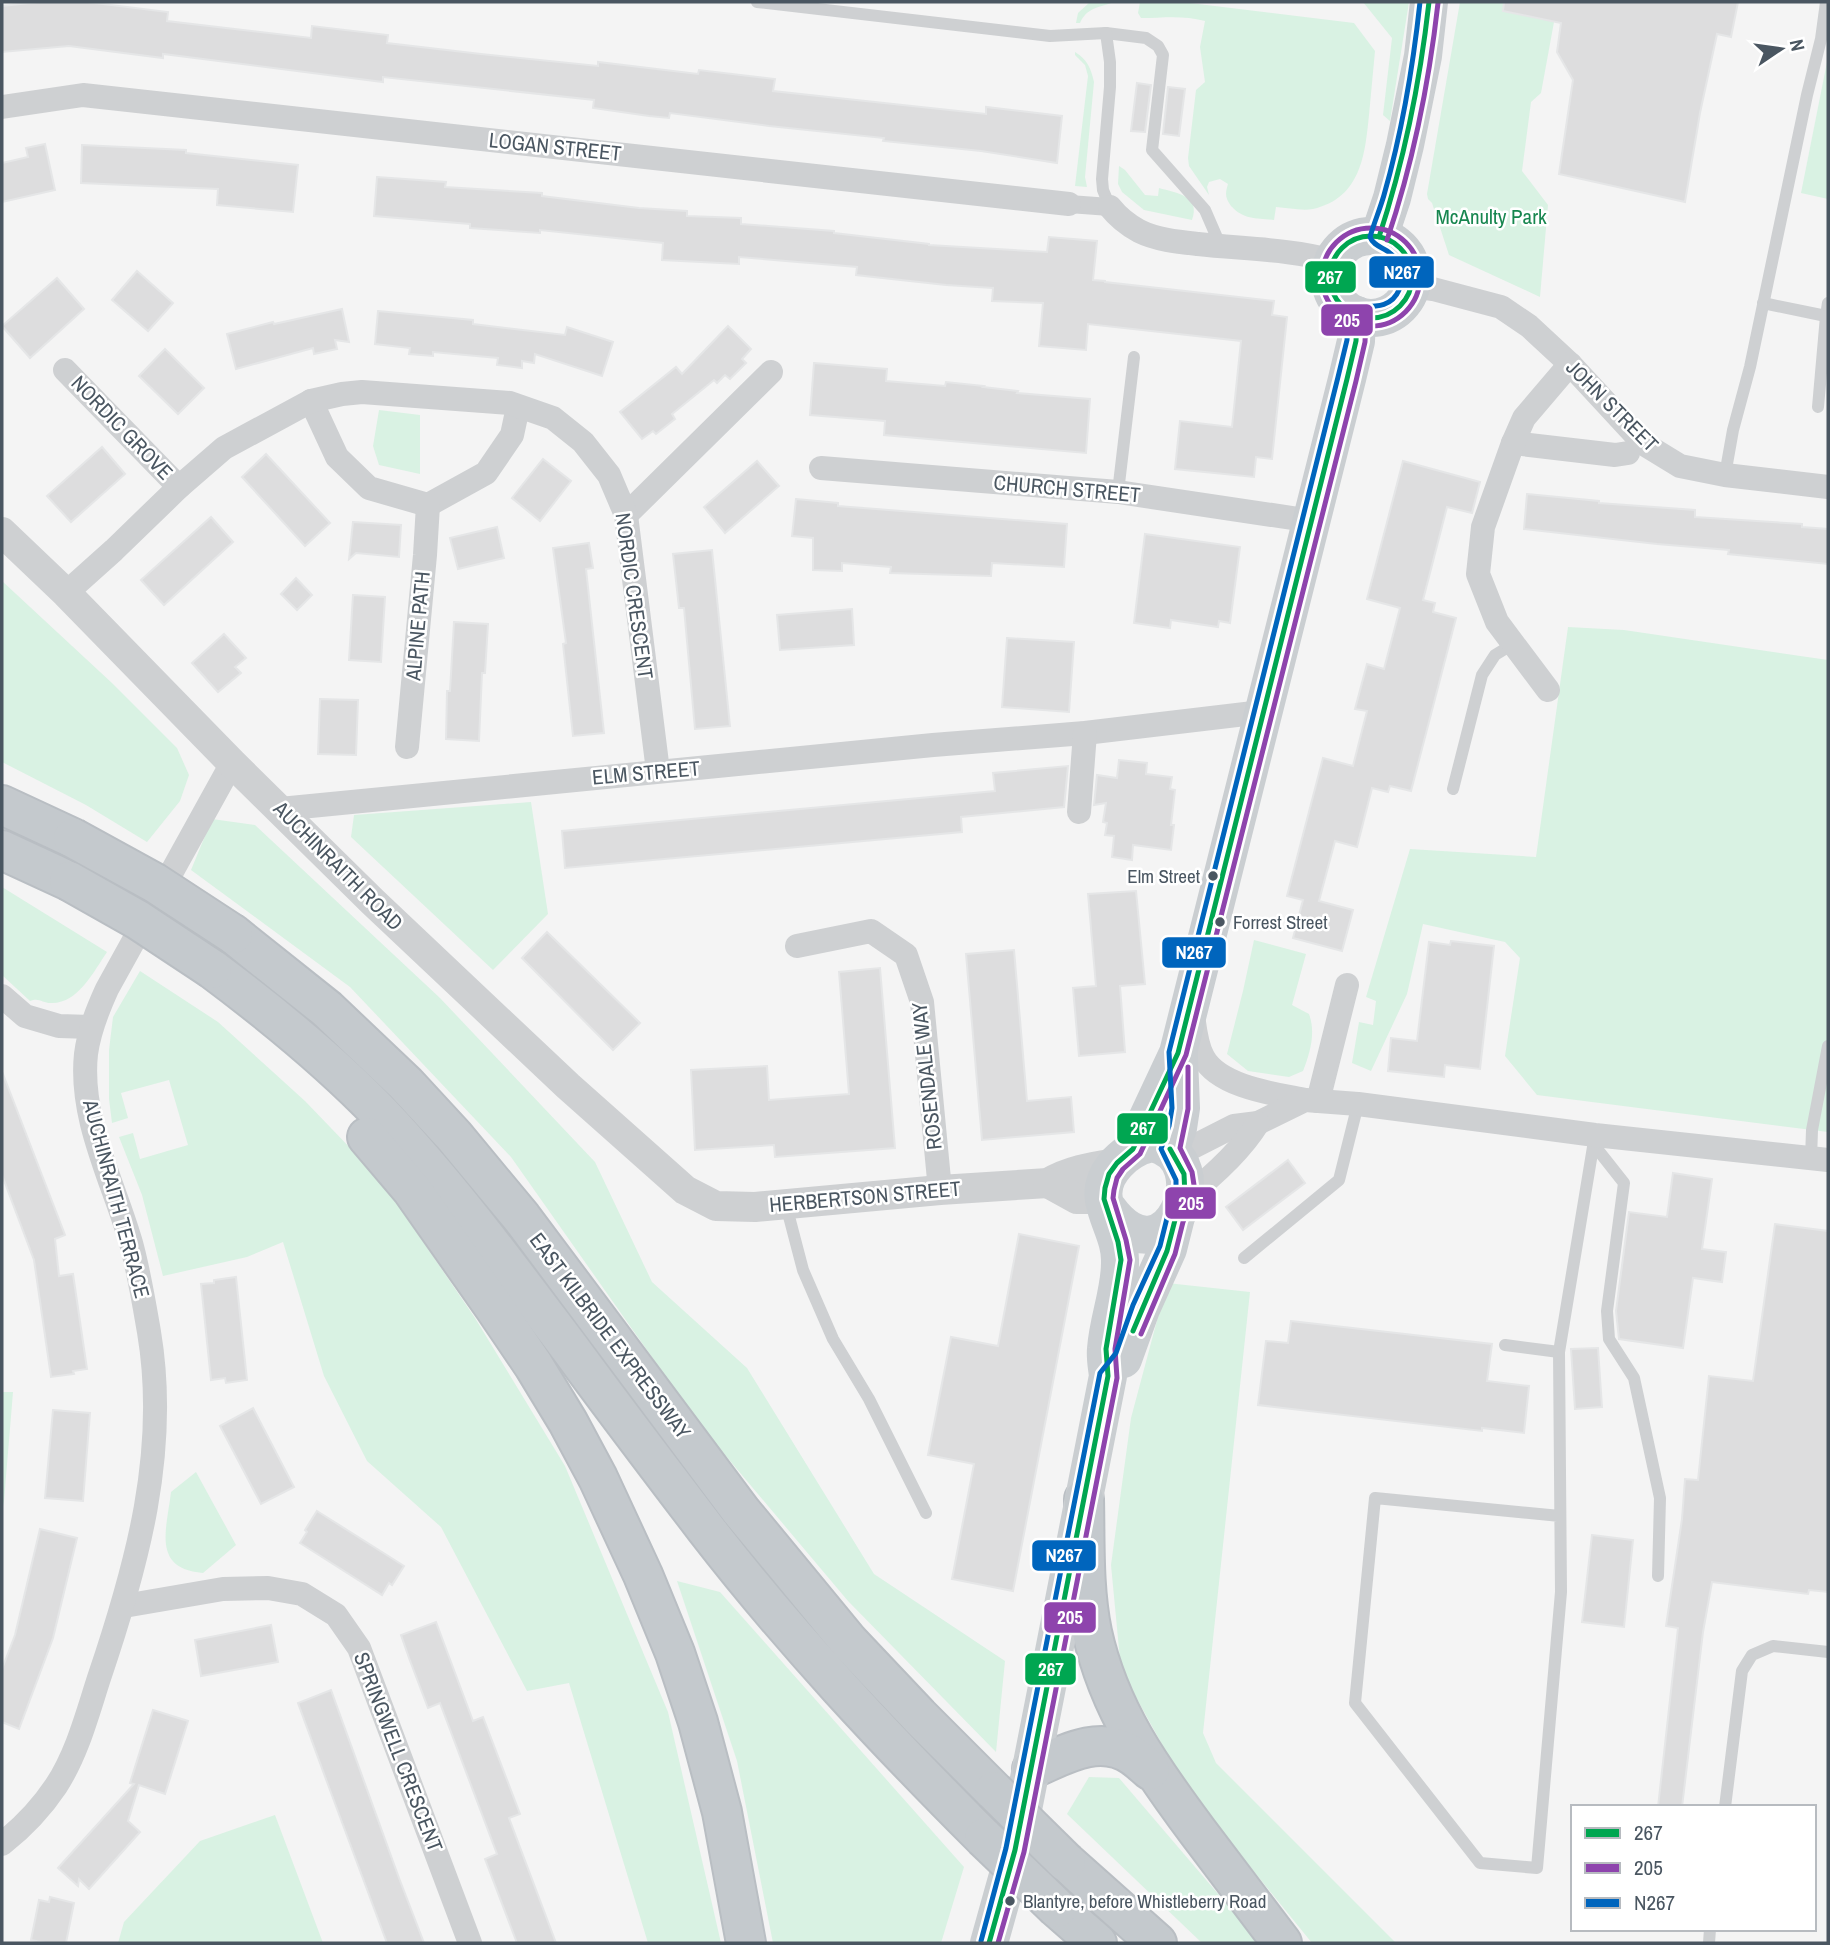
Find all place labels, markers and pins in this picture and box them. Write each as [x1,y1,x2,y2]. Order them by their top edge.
place label: Elm Street [1127,863,1201,889]
marker: Elm Street [1206,869,1220,883]
place label: Forrest Street [1233,909,1328,935]
marker: Forrest Street [1213,915,1227,929]
place label: Blantyre, before Whistleberry Road [1023,1888,1266,1914]
marker: Blantyre, before Whistleberry Road [1003,1894,1017,1908]

